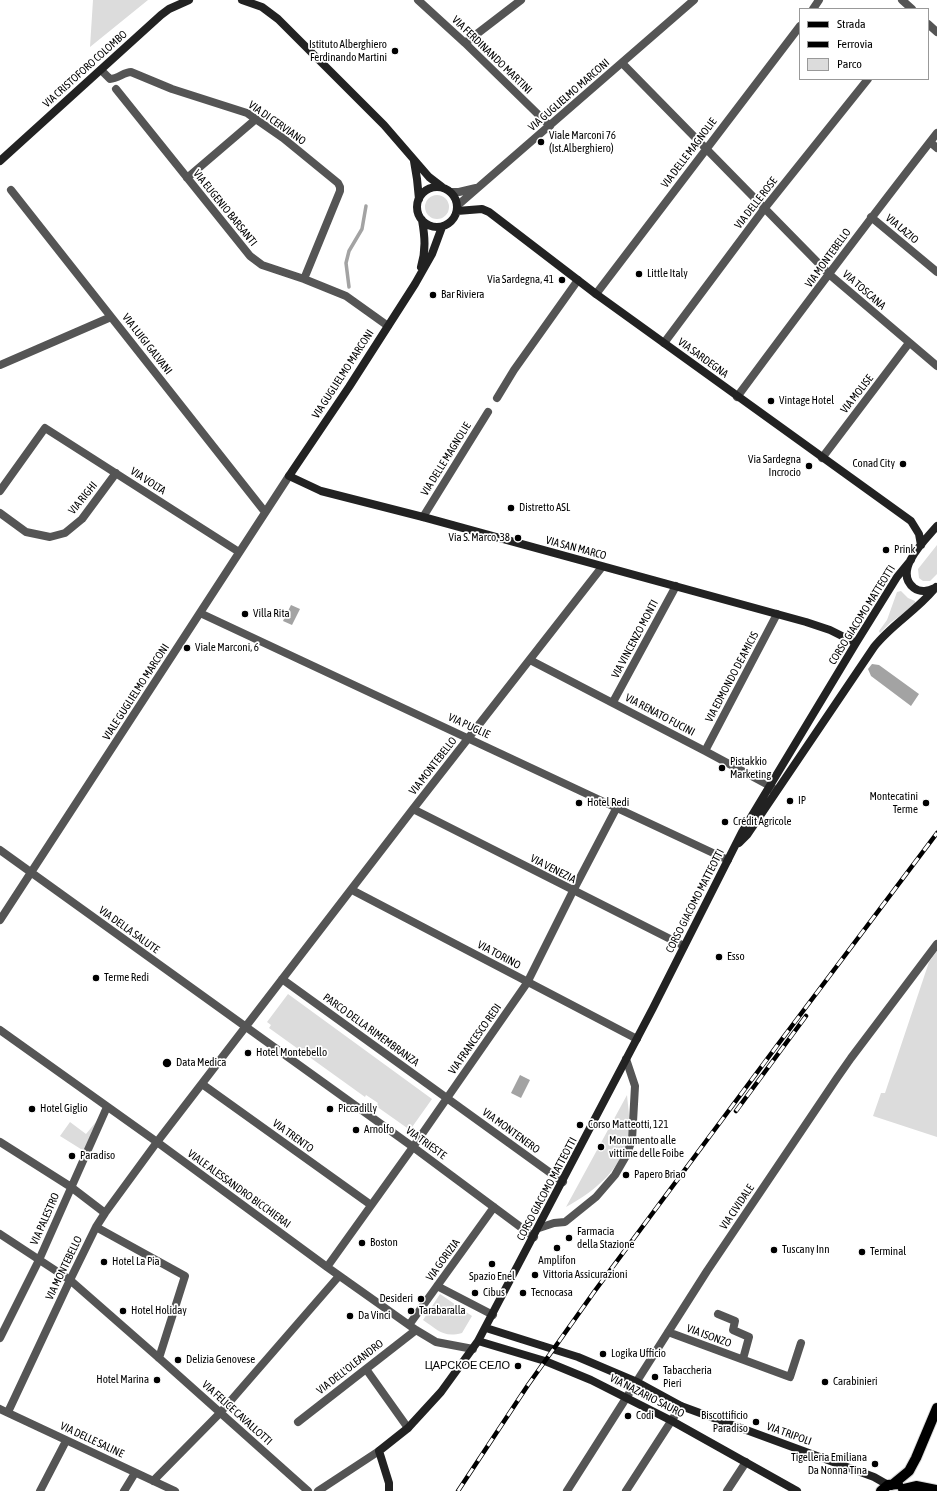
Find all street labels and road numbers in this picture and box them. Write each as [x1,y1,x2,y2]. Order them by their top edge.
street label: VIA FERDINANDO MARTINI [449,13,535,97]
street label: VIA CRISTOFORO COLOMBO [40,28,130,110]
street label: VIA GUGLIELMO MARCONI [526,56,612,134]
street label: VIA DI CERVIANO [246,98,308,148]
street label: VIA DELLE MAGNOLIE [658,116,720,190]
street label: VIA EUGENIO BARSANTI [190,167,260,249]
street label: VIA DELLE ROSE [732,175,780,231]
street label: VIA LAZIO [883,211,921,247]
street label: VIA MONTEBELLO [802,226,854,290]
street label: VIA TOSCANA [840,268,888,312]
street label: VIA LUIGI GALVANI [119,311,175,377]
street label: VIA GUGLIELMO MARCONI [309,327,377,421]
street label: VIA SARDEGNA [675,335,731,381]
street label: VIA MOLISE [838,372,876,416]
street label: VIA DELLE MAGNOLIE [418,420,474,498]
street label: VIA VOLTA [128,465,168,497]
street label: VIA RIGHI [66,479,100,517]
street label: VIA SAN MARCO [544,534,608,562]
street label: CORSO GIACOMO MATTEOTTI [826,563,898,667]
street label: VIA VINCENZO MONTI [609,598,661,680]
street label: VIA EDMONDO DE AMICIS [703,629,761,725]
street label: VIALE GUGLIELMO MARCONI [100,641,172,743]
street label: VIA RENATO FUCINI [623,691,697,739]
street label: VIA PUGLIE [446,711,492,741]
street label: VIA MONTEBELLO [406,735,460,797]
street label: CORSO GIACOMO MATTEOTTI [663,847,727,955]
street label: VIA VENEZIA [528,852,578,886]
street label: VIA DELLA SALUTE [96,904,162,956]
street label: VIA TORINO [475,938,523,972]
street label: PARCO DELLA RIMEMBRANZA [320,991,422,1069]
street label: VIA FRANCESCO REDI [446,1001,504,1077]
street label: VIA MONTENERO [480,1106,542,1156]
street label: VIA TRENTO [270,1117,316,1155]
street label: VIA TRIESTE [403,1124,449,1162]
street label: CORSO GIACOMO MATTEOTTI [514,1135,580,1243]
street label: VIALE ALESSANDRO BICCHIERAI [185,1147,293,1231]
street label: VIA CIVIDALE [717,1182,757,1232]
street label: VIA PALESTRO [28,1191,62,1247]
street label: VIA MONTEBELLO [43,1234,85,1302]
street label: VIA GORIZIA [423,1236,463,1284]
street label: VIA ISONZO [685,1322,733,1350]
street label: VIA DELL'OLEANDRO [314,1337,386,1397]
street label: VIA NAZARIO SAURO [608,1372,686,1420]
street label: VIA FELICE CAVALLOTTI [199,1378,275,1448]
street label: VIA DELLE SALINE [58,1419,126,1461]
street label: VIA TRIPOLI [765,1420,813,1448]

